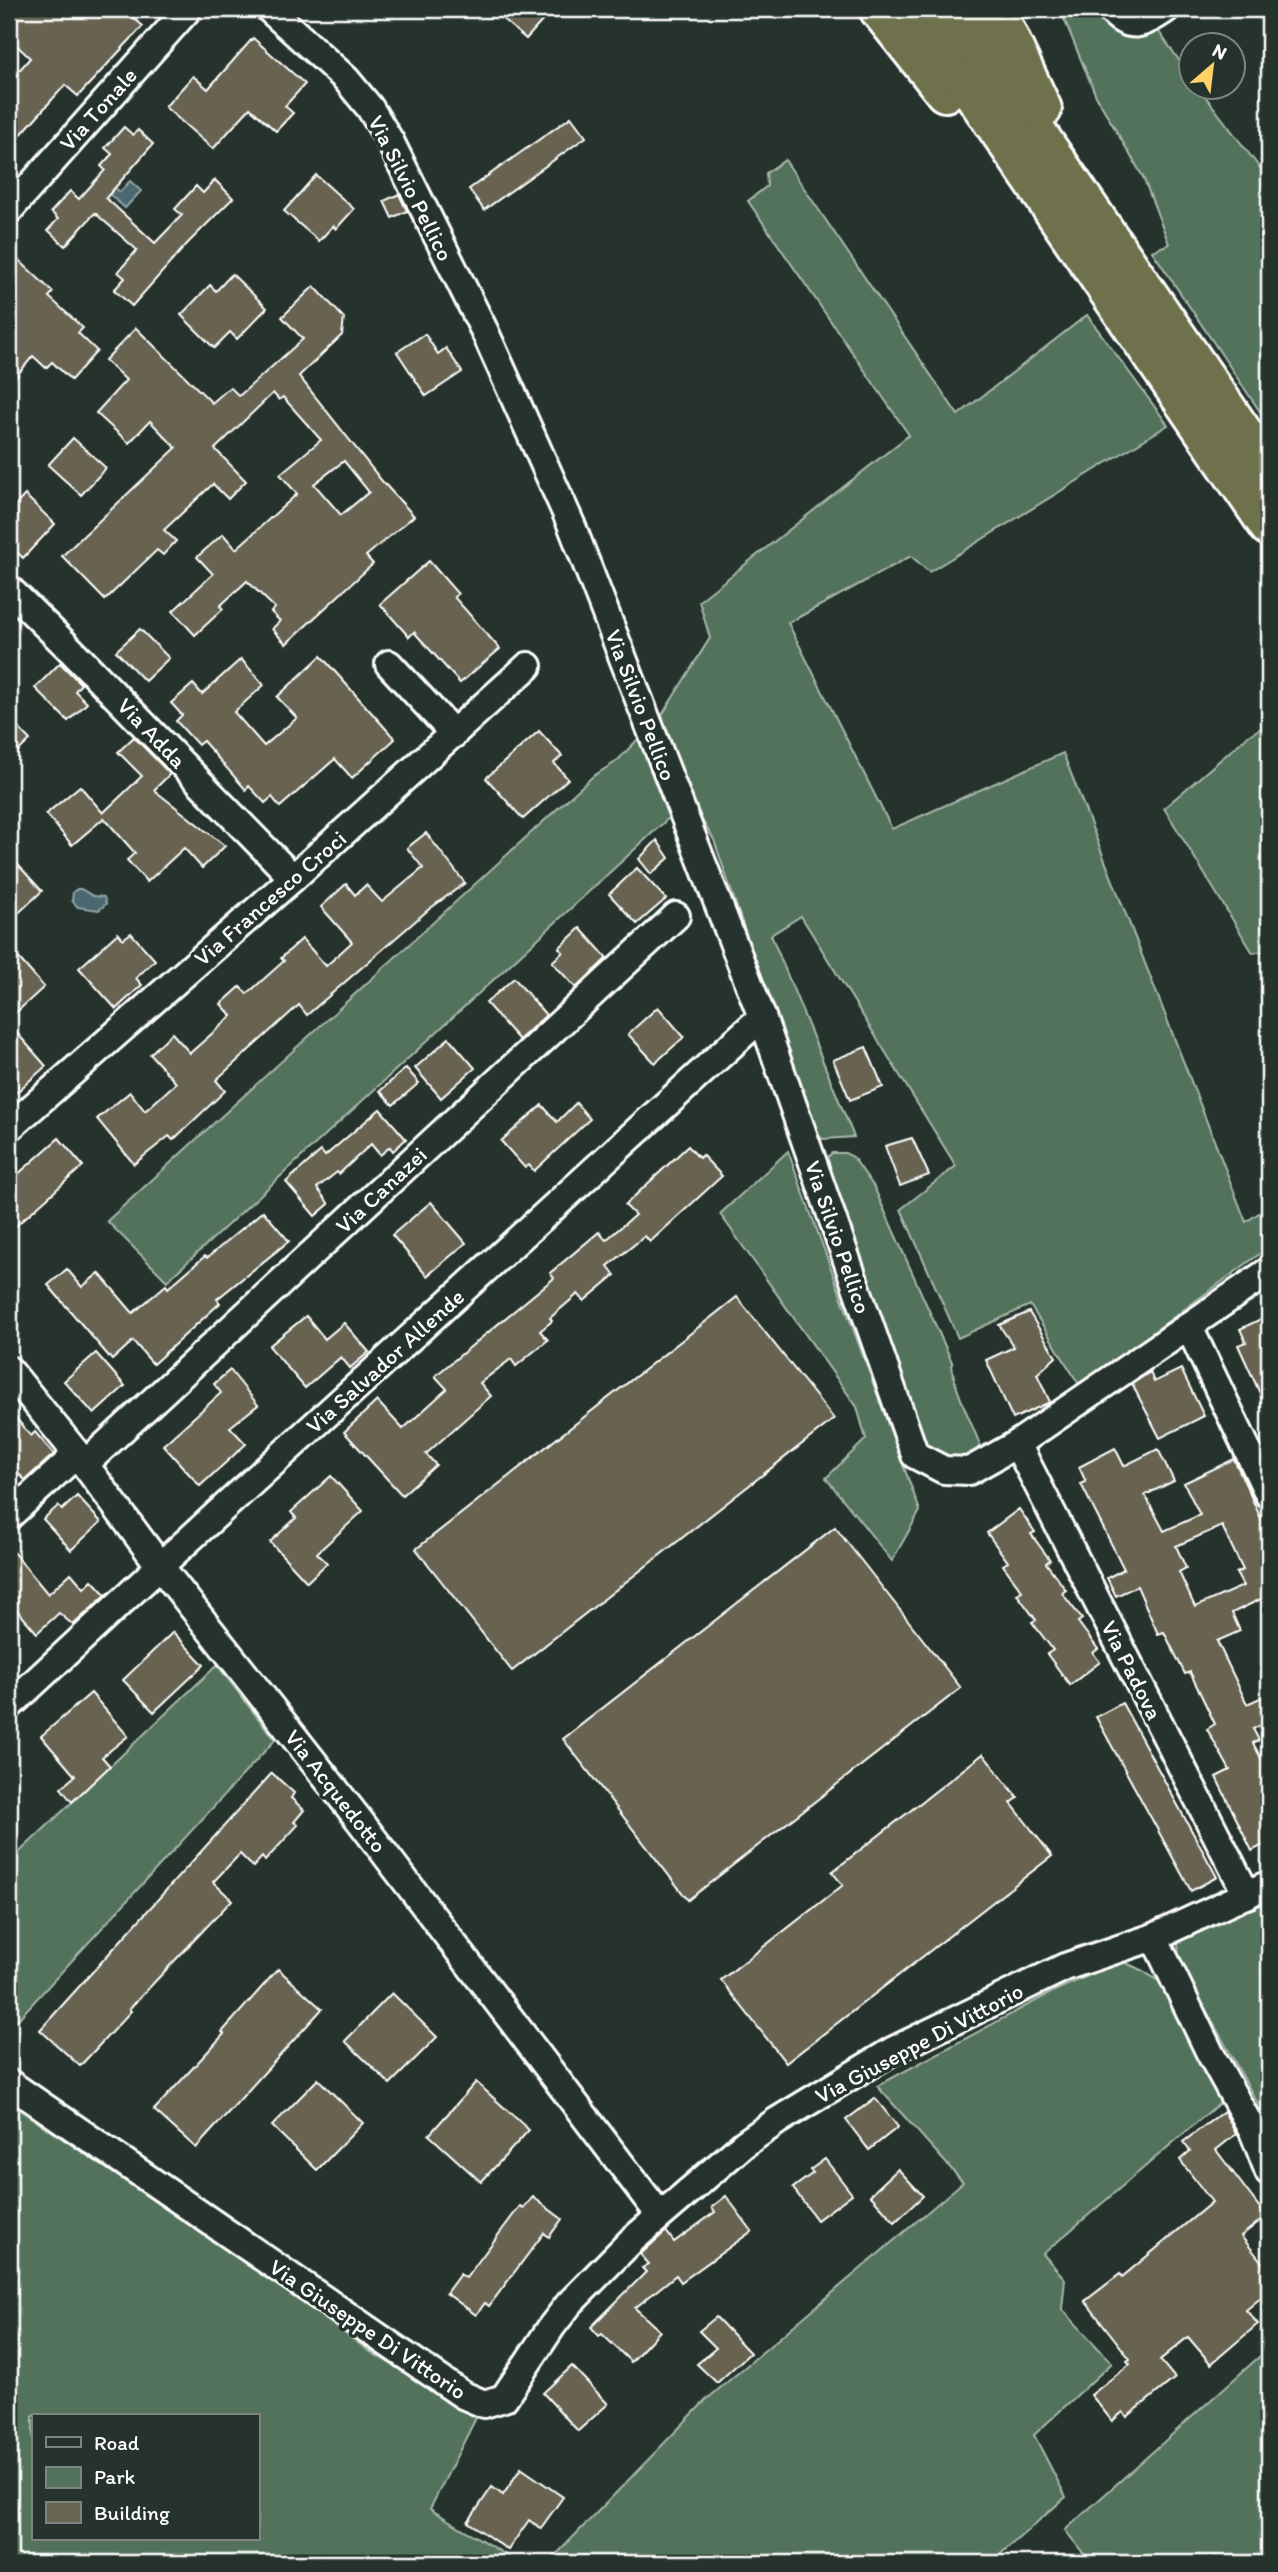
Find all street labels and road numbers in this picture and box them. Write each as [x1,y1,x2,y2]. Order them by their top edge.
street label: Via Tonale [53,61,143,157]
street label: Via Silvio Pellico [362,110,460,266]
street label: Via Silvio Pellico [599,625,683,785]
street label: Via Adda [112,692,193,774]
street label: Via Francesco Croci [188,824,352,972]
street label: Via Canazei [329,1141,433,1239]
street label: Via Silvio Pellico [799,1157,877,1317]
street label: Via Salvador Allende [300,1283,470,1439]
street label: Via Padova [1095,1616,1169,1724]
street label: Via Acquedotto [279,1724,393,1858]
street label: Via Giuseppe Di Vittorio [810,1976,1028,2110]
street label: Via Giuseppe Di Vittorio [264,2253,472,2405]

